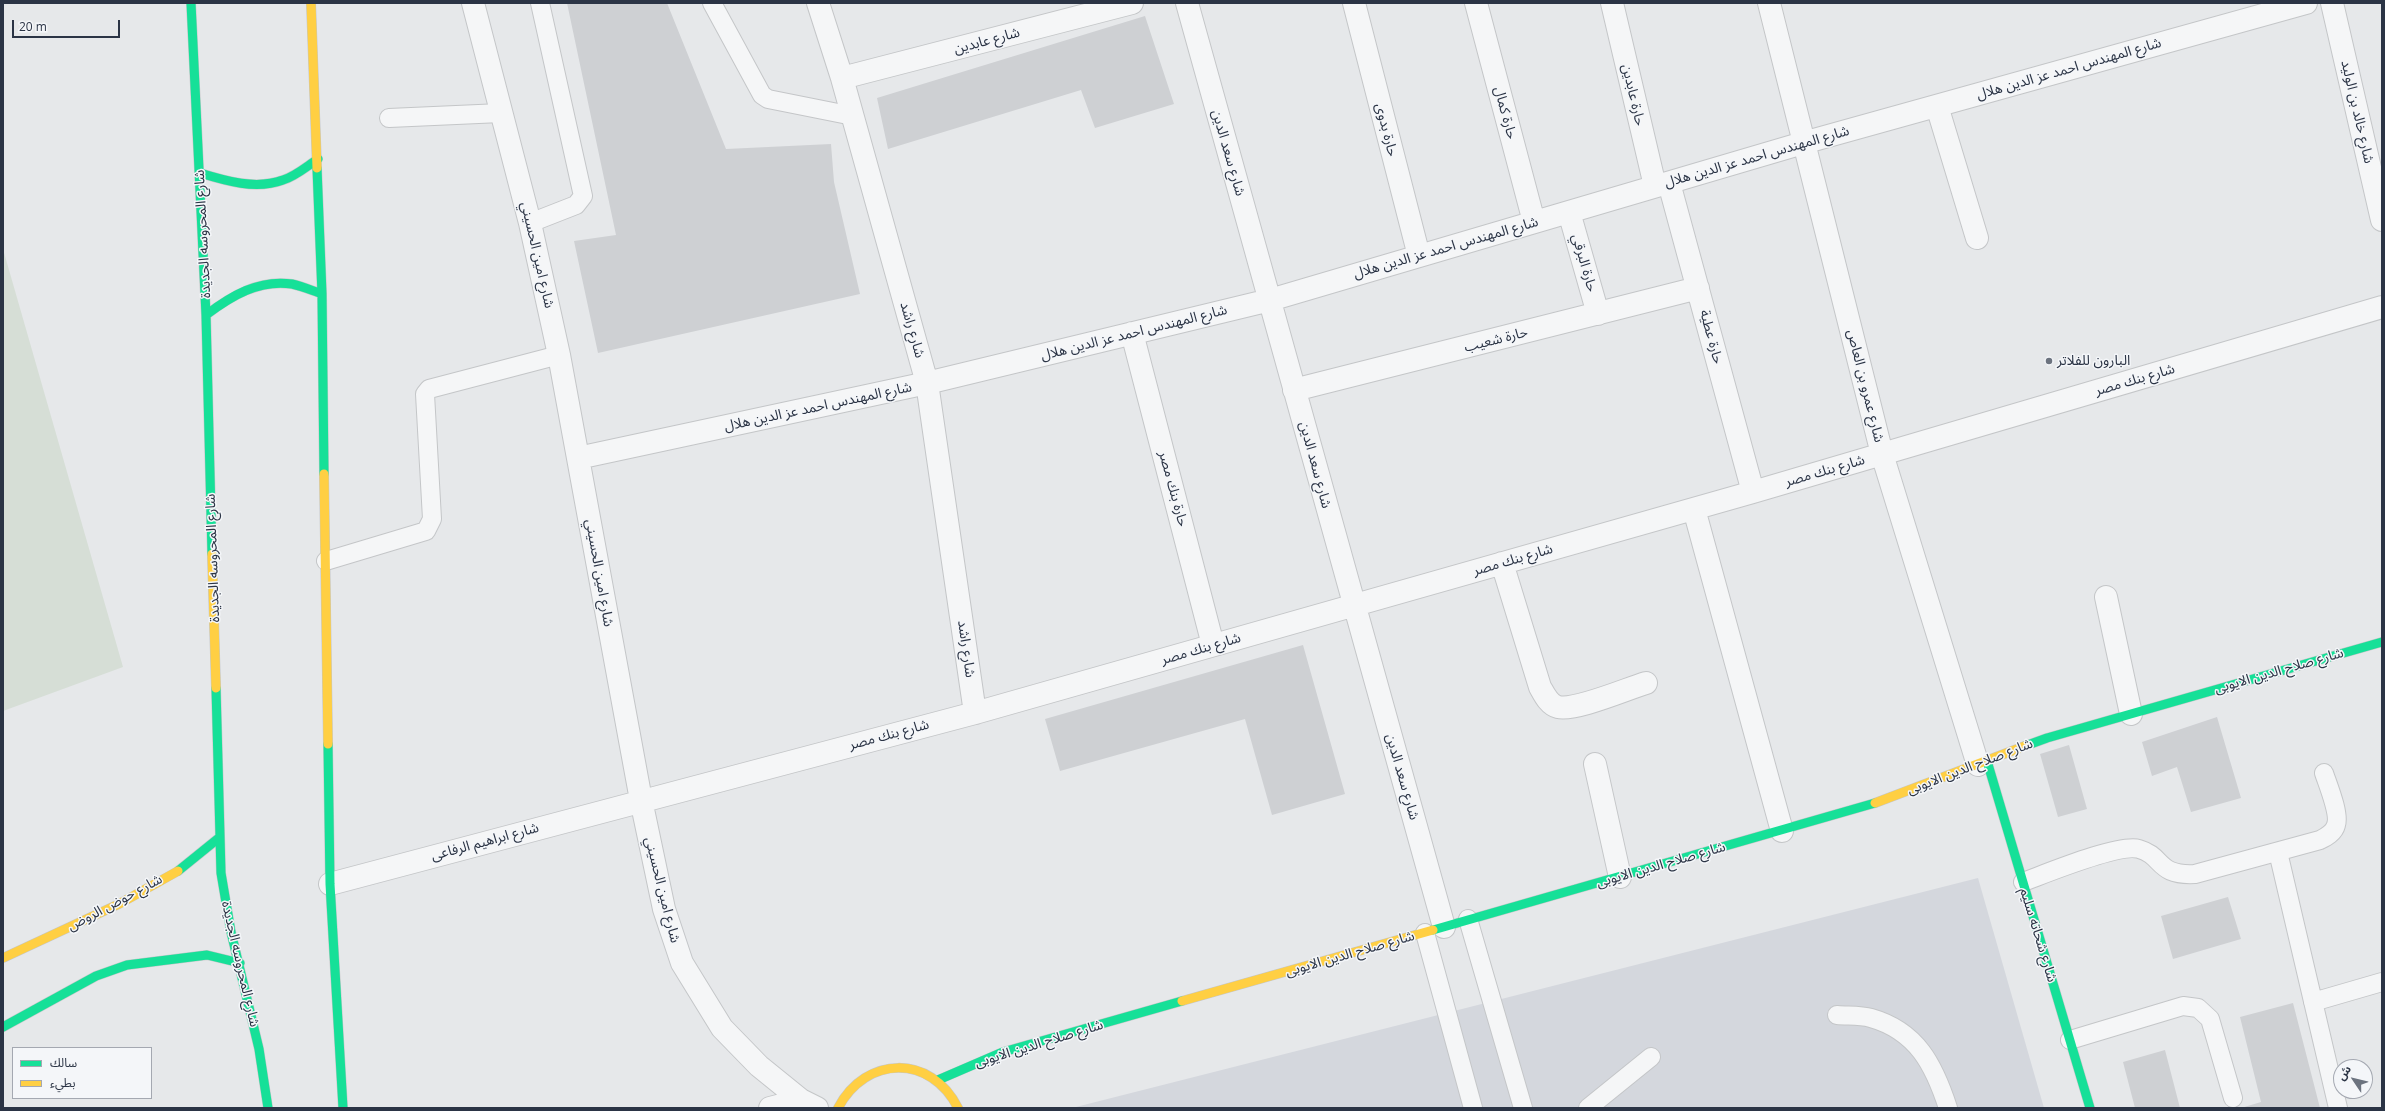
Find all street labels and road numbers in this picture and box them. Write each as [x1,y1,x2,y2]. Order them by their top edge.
street label: شارع عابدين [952,24,1022,58]
street label: شارع المهندس احمد عز الدين هلال [1975,35,2163,103]
street label: شارع خالد بن الوليد [2337,59,2377,165]
street label: حارة عابدين [1618,62,1648,128]
street label: حارة كمال [1490,85,1520,141]
street label: حارة بدوى [1371,102,1401,158]
street label: شارع سعد الدين [1208,108,1248,198]
street label: شارع المهندس احمد عز الدين هلال [1663,123,1851,191]
street label: شارع المحروسه الجديدة [191,169,215,299]
street label: شارع امين الحسيني [517,200,557,310]
street label: شارع المهندس احمد عز الدين هلال [1352,214,1540,282]
street label: حارة البرقي [1568,232,1600,294]
street label: شارع راشد [896,300,928,360]
street label: شارع المهندس احمد عز الدين هلال [1039,302,1229,364]
street label: حارة عطية [1696,308,1726,366]
street label: حارة شعيب [1462,324,1530,356]
street label: شارع عمرو بن العاص [1843,328,1887,444]
street label: شارع بنك مصر [2093,361,2177,399]
street label: شارع المهندس احمد عز الدين هلال [723,379,913,435]
street label: شارع سعد الدين [1295,420,1335,510]
street label: حارة بنك مصر [1155,449,1191,529]
street label: شارع بنك مصر [1783,452,1867,490]
street label: شارع المحروسه الجديدة [202,493,224,623]
street label: شارع امين الحسيني [581,518,617,628]
street label: شارع بنك مصر [1471,541,1555,579]
street label: شارع راشد [954,619,978,679]
street label: شارع بنك مصر [1159,630,1243,668]
street label: شارع صلاح الدين الايوبى [2213,645,2345,697]
street label: شارع بنك مصر [847,716,931,754]
street label: شارع سعد الدين [1382,732,1422,822]
street label: شارع صلاح الدين الايوبى [1905,735,2035,799]
street label: شارع ابراهيم الرفاعى [429,820,541,864]
street label: شارع امين الحسيني [641,835,683,945]
street label: شارع صلاح الدين الايوبى [1595,839,1727,891]
street label: شارع حوض الروض [65,871,165,935]
street label: شارع شحاته سليم [2016,886,2060,984]
street label: شارع المحروسه الجديدة [217,899,263,1029]
street label: شارع صلاح الدين الايوبى [1284,928,1416,980]
street label: شارع صلاح الدين الايوبى [973,1016,1105,1072]

